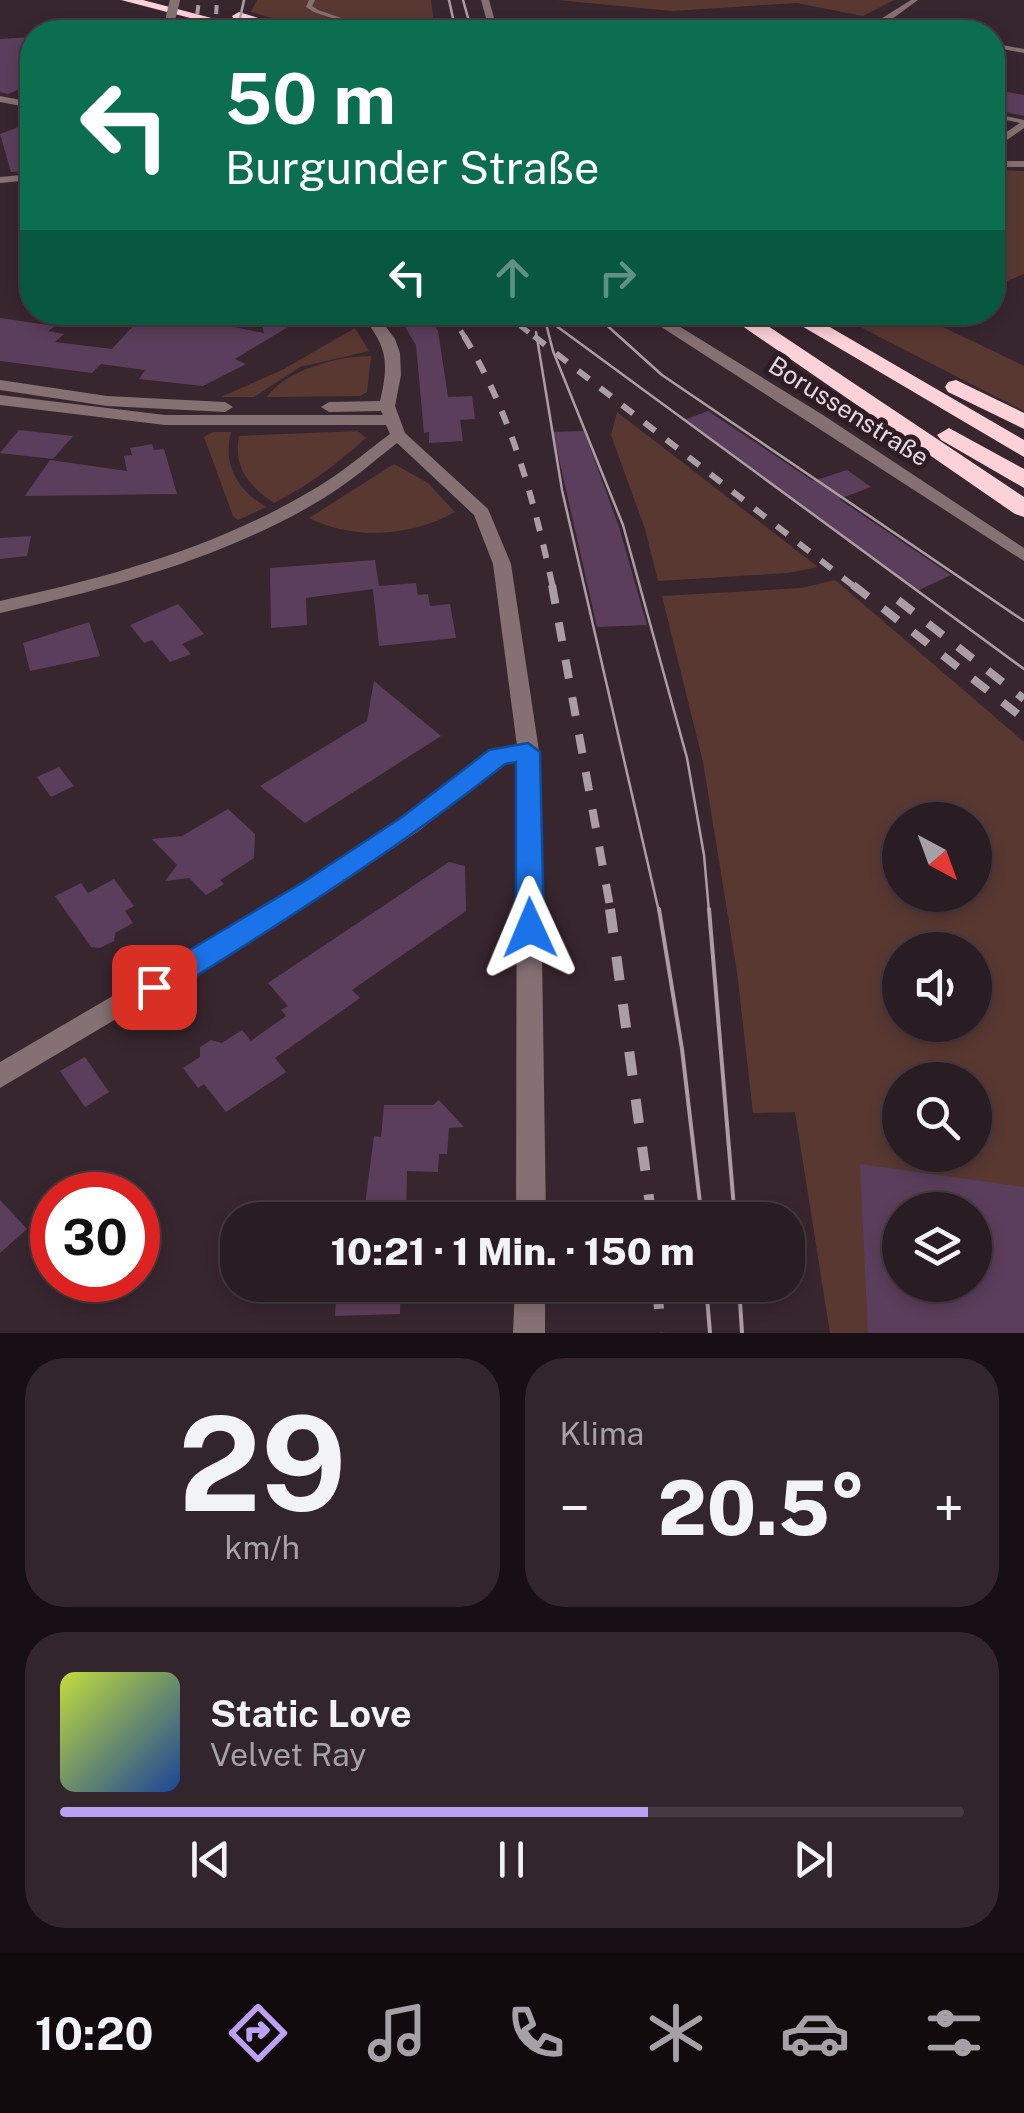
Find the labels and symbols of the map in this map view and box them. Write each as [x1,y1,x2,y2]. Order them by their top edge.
street label: Borussenstraße [763,350,935,472]
north arrow [882,802,992,912]
position arrow [478,876,582,980]
pin [112,945,197,1030]
speed limit sign: 30 [30,1172,160,1302]

